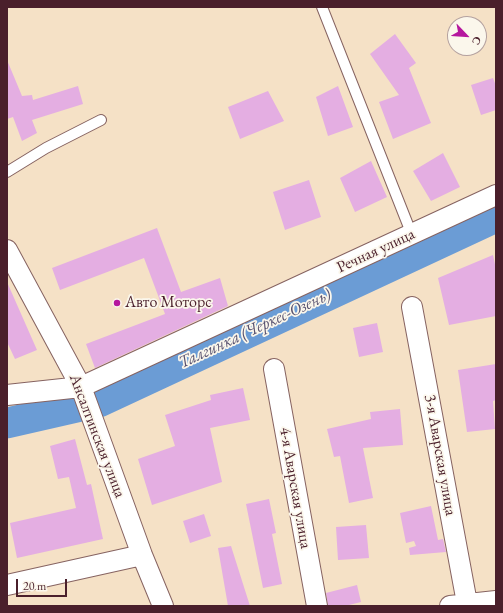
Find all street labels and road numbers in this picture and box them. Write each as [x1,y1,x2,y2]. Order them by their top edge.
street label: Речная улица [334,225,418,277]
street label: Ансалтинская улица [65,371,129,501]
street label: 3-я Аварская улица [420,393,460,517]
street label: 4-я Аварская улица [275,426,315,550]

